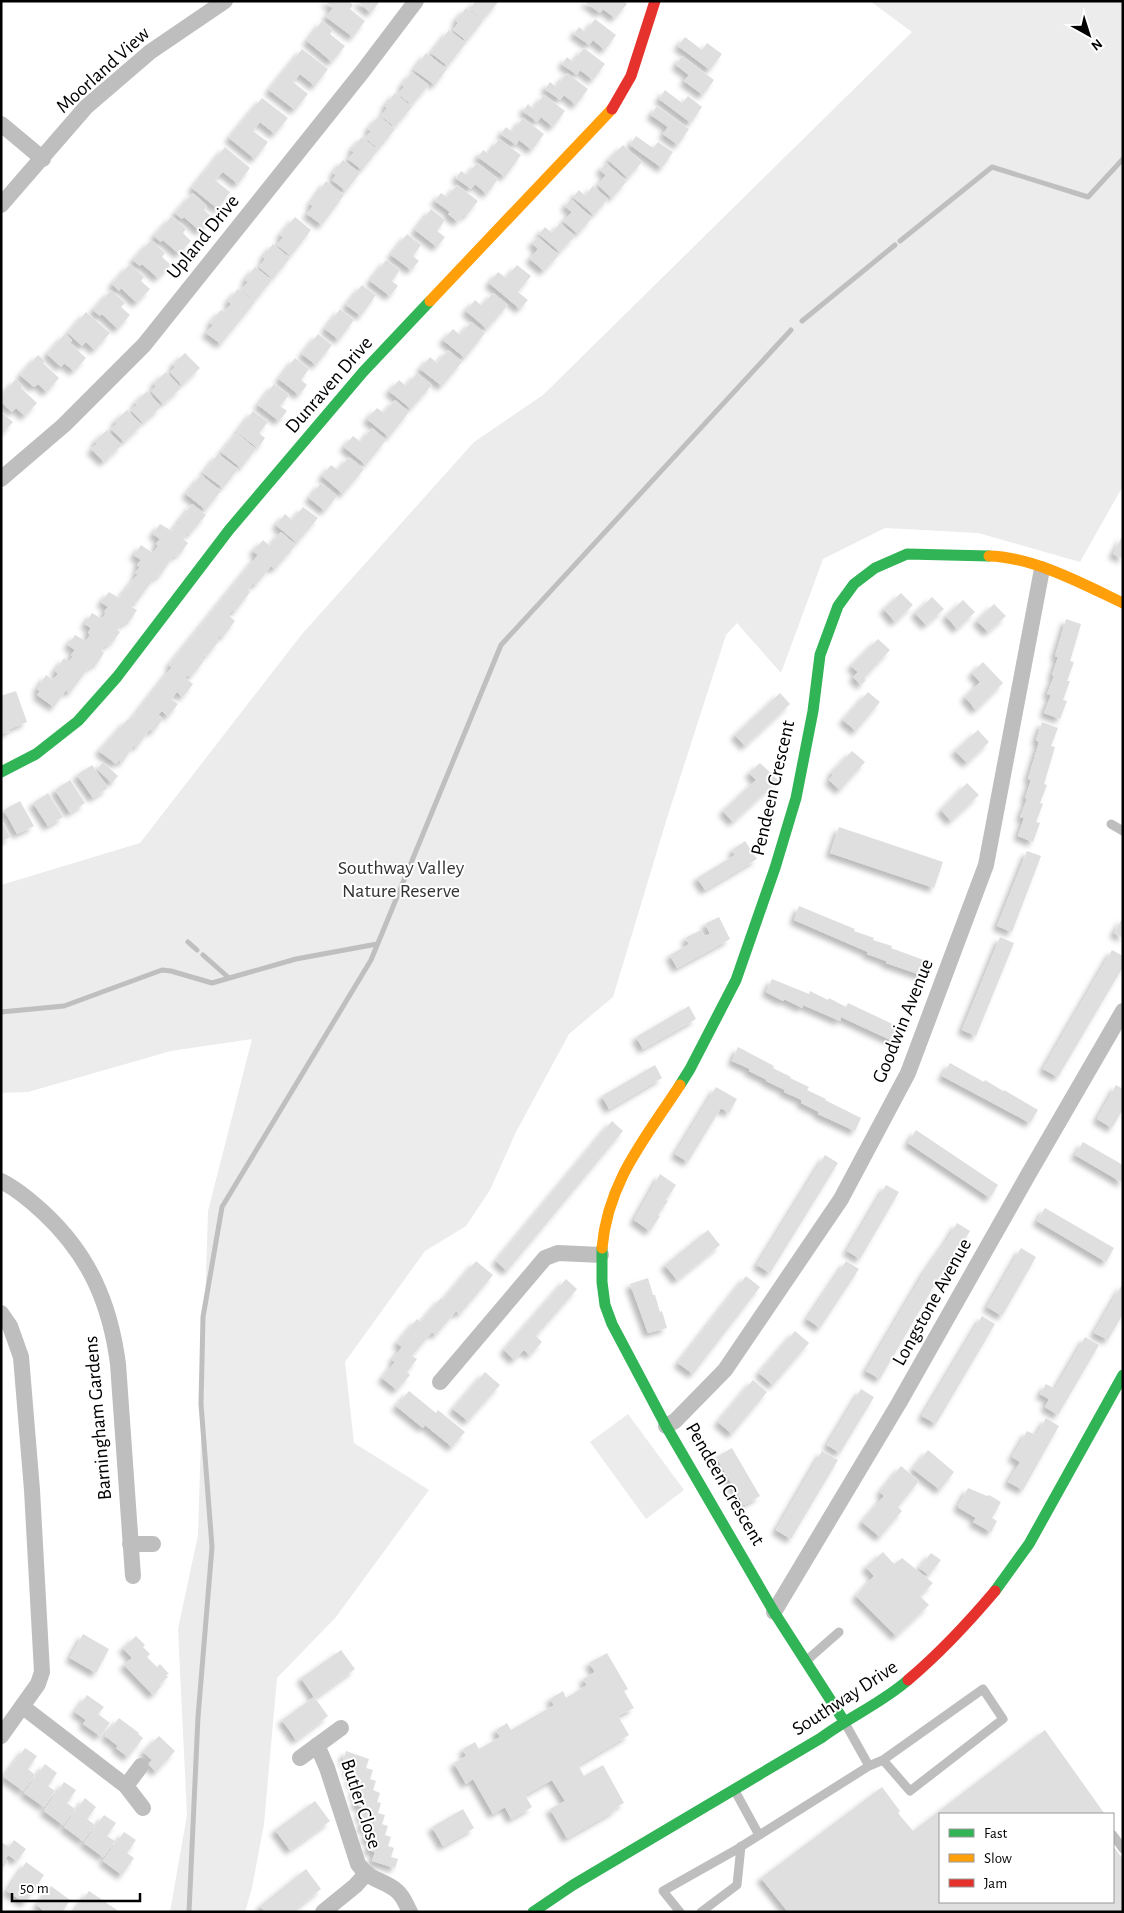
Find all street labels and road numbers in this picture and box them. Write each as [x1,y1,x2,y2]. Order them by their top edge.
street label: Moorland View [52,23,154,117]
street label: Upland Drive [163,191,243,283]
street label: Dunraven Drive [282,333,376,437]
street label: Pendeen Crescent [748,718,798,858]
street label: Goodwin Avenue [869,956,937,1086]
street label: Longstone Avenue [889,1235,975,1369]
street label: Barningham Gardens [81,1335,115,1501]
street label: Pendeen Crescent [682,1419,769,1549]
street label: Southway Drive [789,1657,901,1739]
street label: Butler Close [337,1757,385,1851]

